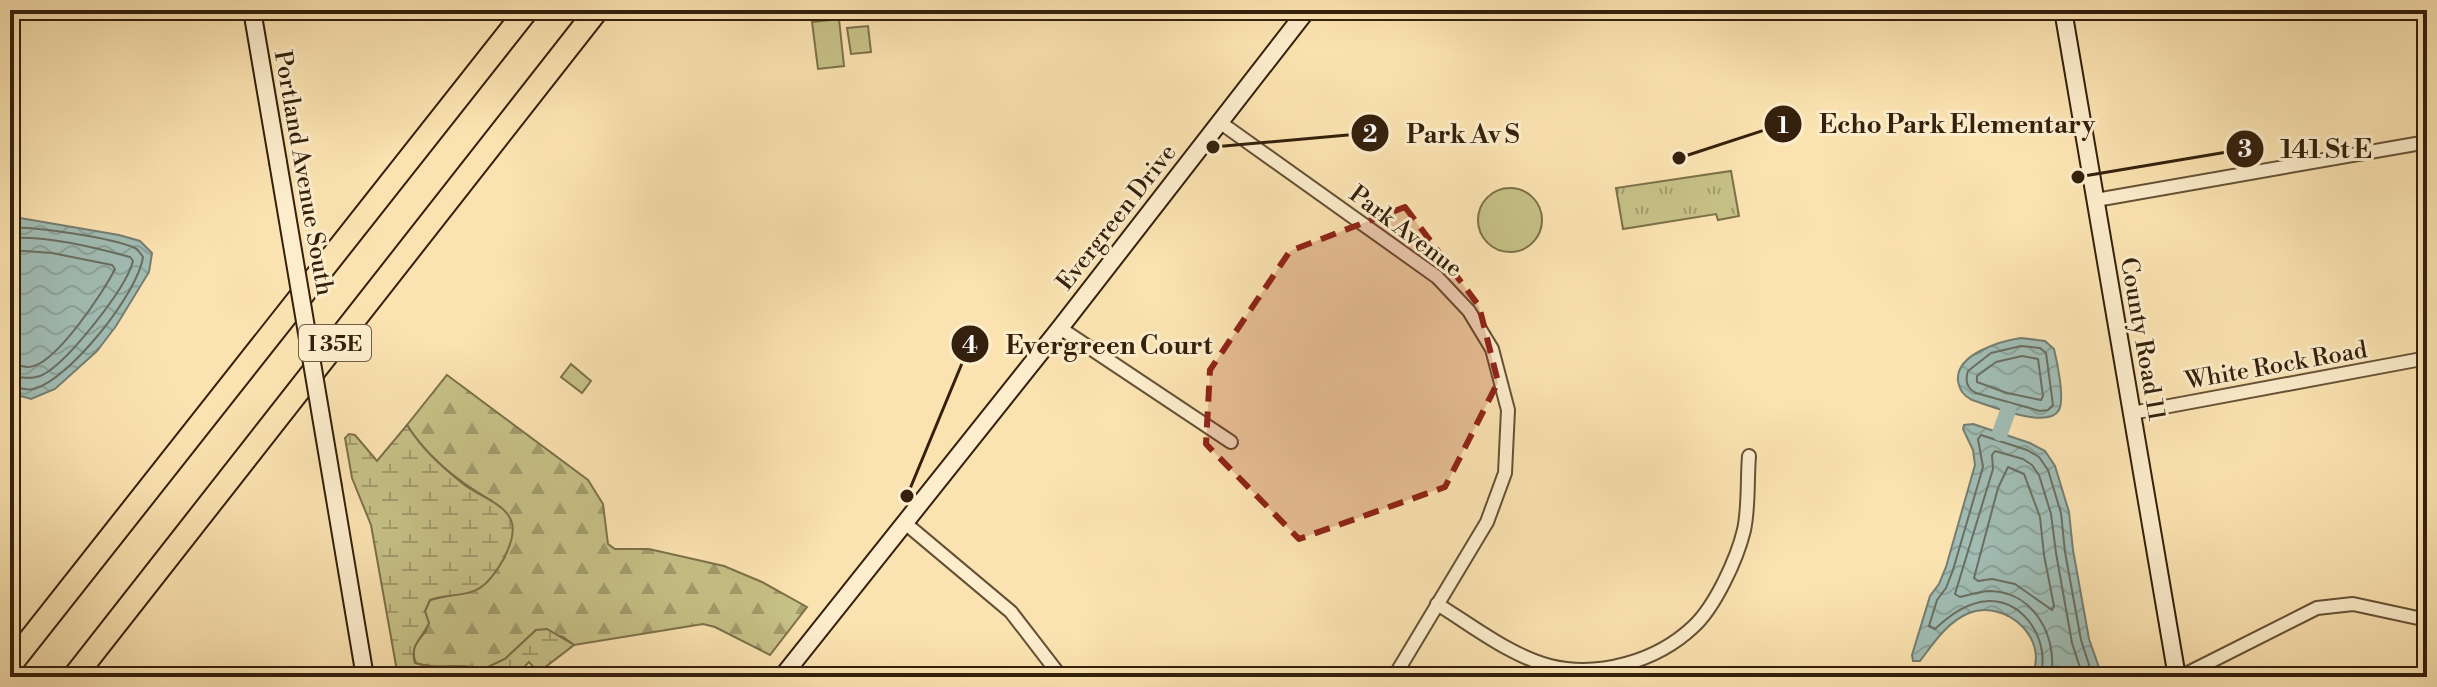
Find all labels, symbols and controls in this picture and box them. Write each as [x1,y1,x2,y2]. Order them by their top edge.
street label: Portland Avenue South [267,48,339,298]
callout: Echo Park Elementary [1763,99,2111,149]
callout: Park Av S [1350,108,1535,158]
text: Echo Park Elementary [1819,109,2096,141]
text: 1 [1777,111,1789,141]
text: Park Av S [1406,119,1520,151]
text: 2 [1363,120,1378,150]
callout: 141 St E [2225,124,2388,174]
text: 141 St E [2280,134,2372,166]
text: 3 [2238,135,2252,165]
street label: Evergreen Drive [1050,138,1183,297]
street label: Park Avenue [1343,180,1468,284]
street label: County Road 11 [2113,255,2171,424]
callout: Evergreen Court [950,319,1229,369]
road number: I 35E [299,325,371,361]
text: Evergreen Court [1005,330,1213,362]
text: 4 [962,331,978,361]
street label: White Rock Road [2182,335,2370,397]

